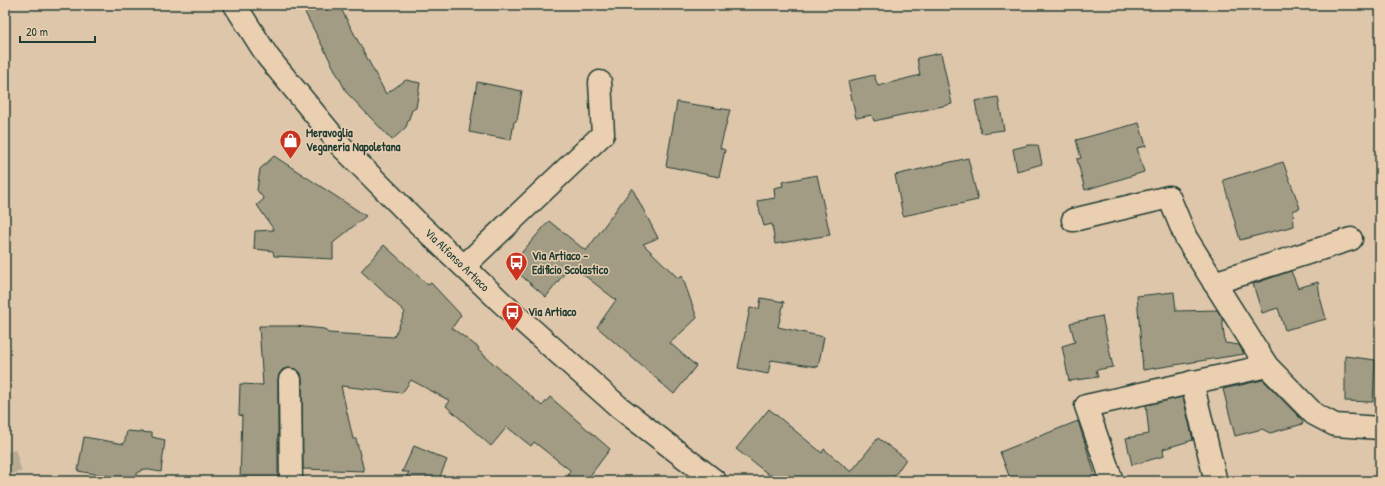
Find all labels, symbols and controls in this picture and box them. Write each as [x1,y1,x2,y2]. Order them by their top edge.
scale bar [20,18,95,44]
text: 20 m [26,23,48,40]
place label: Meravoglia Veganeria Napoletana [306,124,401,156]
shop icon: Meravoglia Veganeria Napoletana [277,127,303,160]
street label: Via Alfonso Artiaco [421,224,494,295]
place label: Via Artiaco - Edificio Scolastico [532,247,608,278]
bus stop icon: Via Artiaco - Edificio Scolastico [504,250,530,283]
bus stop icon: Via Artiaco [500,299,526,332]
place label: Via Artiaco [528,303,577,320]

